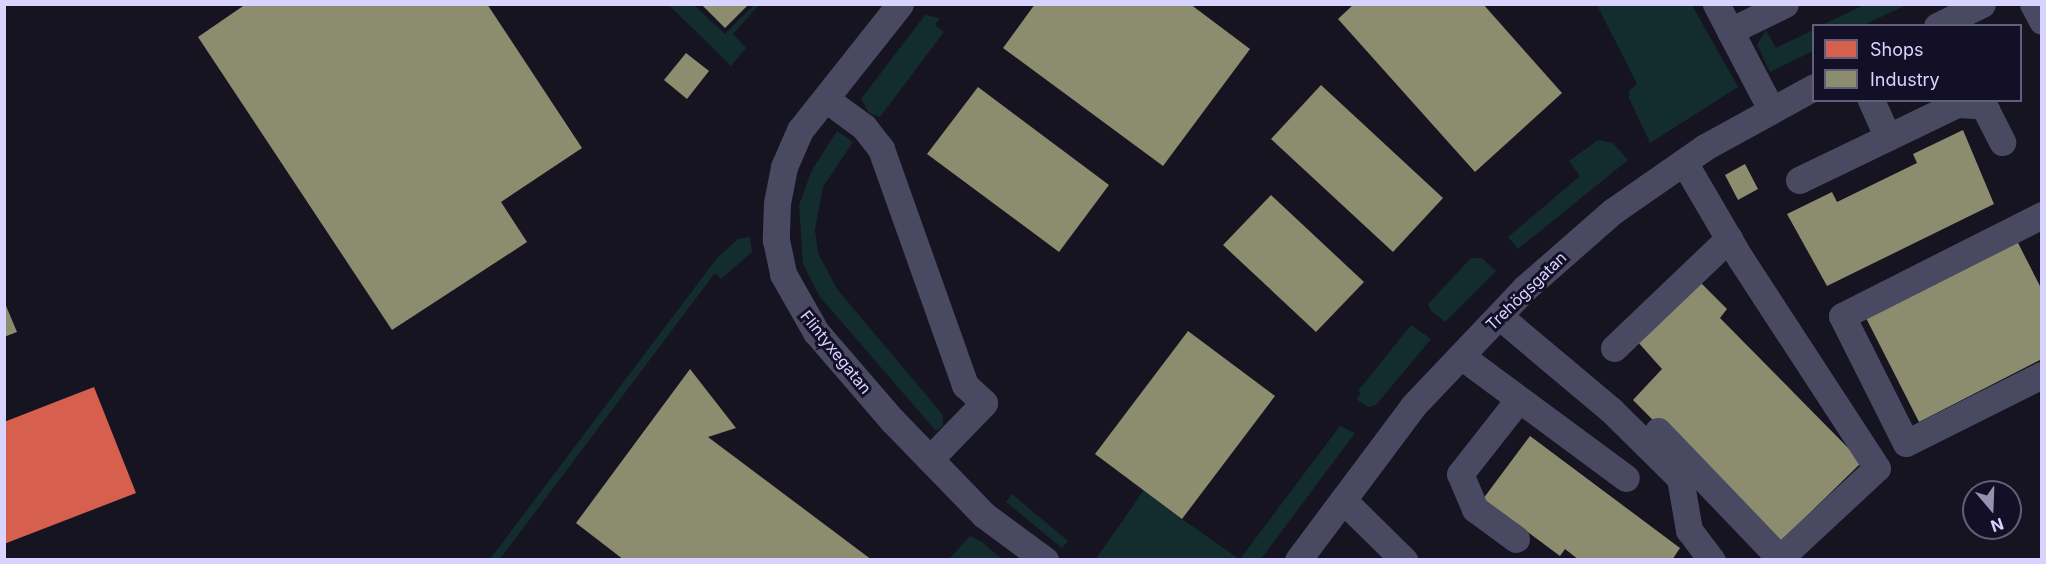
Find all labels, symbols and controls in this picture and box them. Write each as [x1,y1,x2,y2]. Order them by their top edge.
legend [1812,24,2022,102]
text: Shops [1870,39,1924,60]
text: Industry [1870,69,1940,90]
street label: Trehögsgatan [1482,248,1570,334]
street label: Flintyxegatan [797,307,875,397]
north arrow [1962,480,2022,540]
text: N [1988,514,2006,537]

